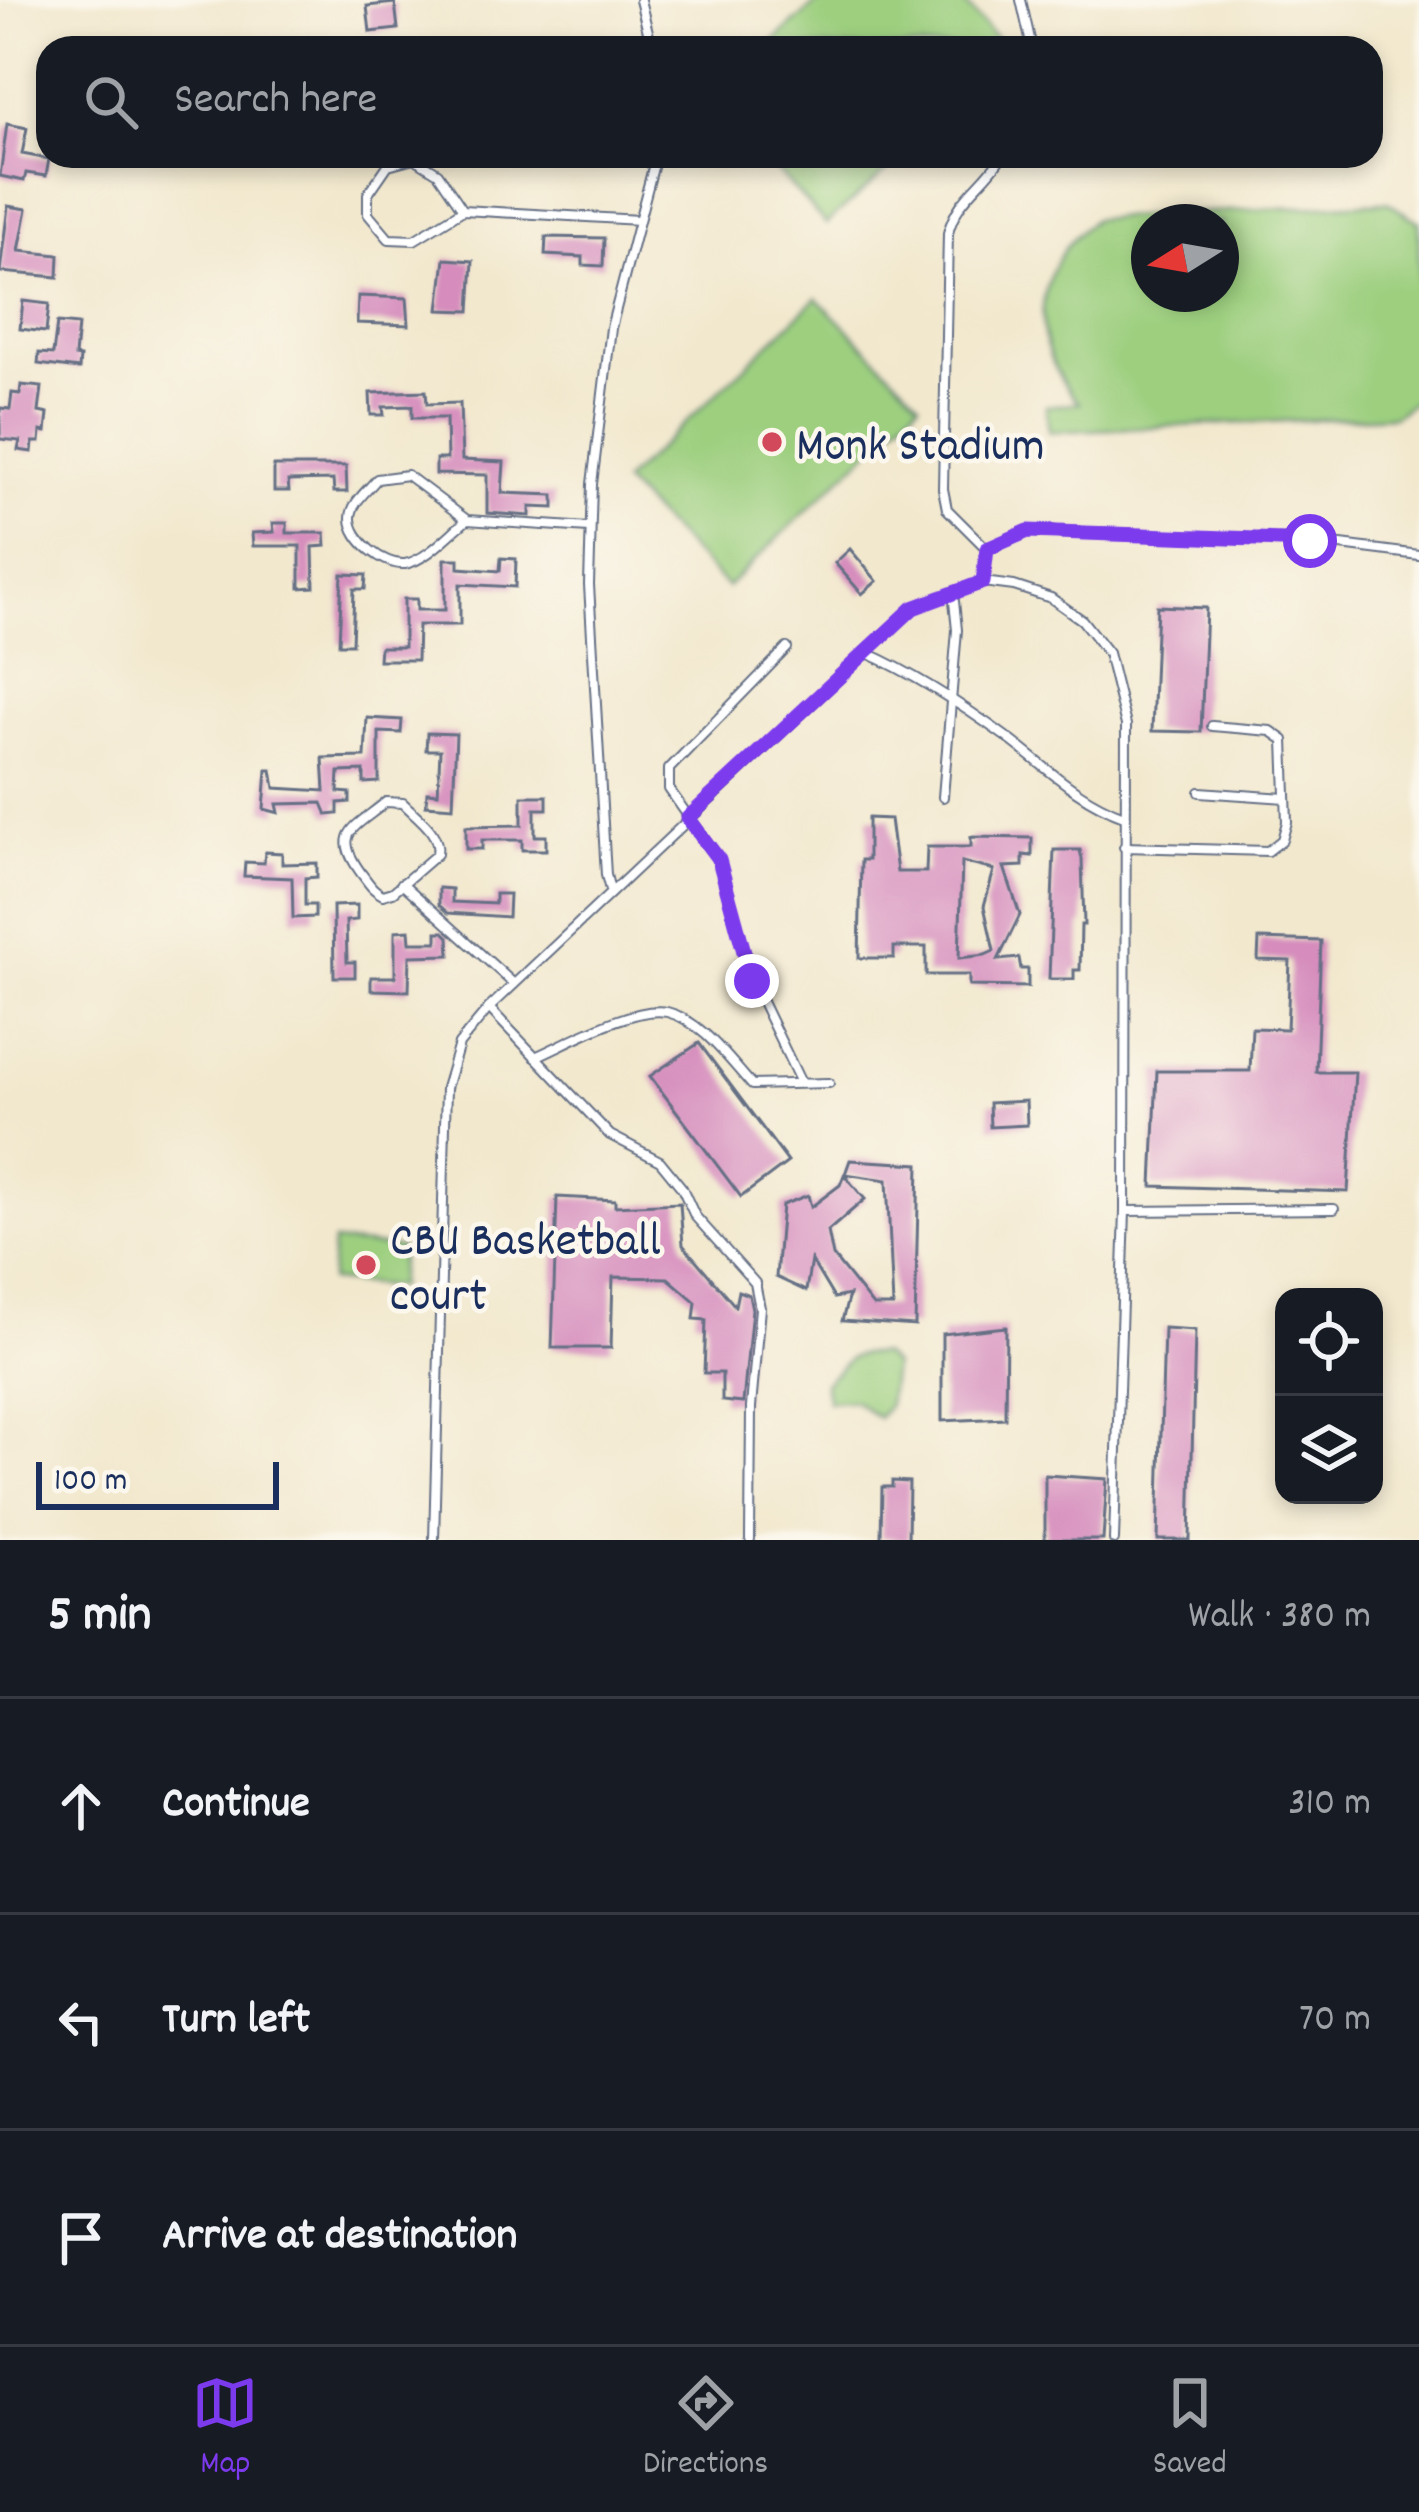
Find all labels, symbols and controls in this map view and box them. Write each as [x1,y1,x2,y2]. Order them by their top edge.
search box [36,36,1383,168]
icon: search [78,69,144,135]
text: Search here [174,70,377,134]
north arrow [1131,204,1239,312]
place label: Monk Stadium [796,415,1045,484]
marker: Monk Stadium [759,429,785,455]
route start [1283,514,1337,568]
route end [725,954,779,1008]
place label: CBU Basketball court [390,1210,661,1334]
marker: CBU Basketball court [353,1252,379,1278]
map controls [1275,1288,1383,1504]
button: locate [1275,1288,1383,1396]
button: layers [1275,1396,1383,1504]
scale bar [36,1456,279,1509]
text: 100 m [54,1459,127,1506]
text: 5 min [48,1582,151,1654]
text: Walk · 380 m [1188,1591,1371,1646]
icon: ahead [48,1773,114,1839]
text: Continue [162,1774,310,1838]
text: 310 m [1288,1778,1371,1833]
icon: left [48,1989,114,2055]
text: Turn left [162,1990,310,2054]
text: 70 m [1299,1994,1371,2049]
icon: arrive [48,2205,114,2271]
text: Arrive at destination [162,2206,517,2270]
tab: Map [192,2370,258,2489]
tab: Directions [643,2370,768,2489]
tab: Saved [1153,2370,1227,2489]

